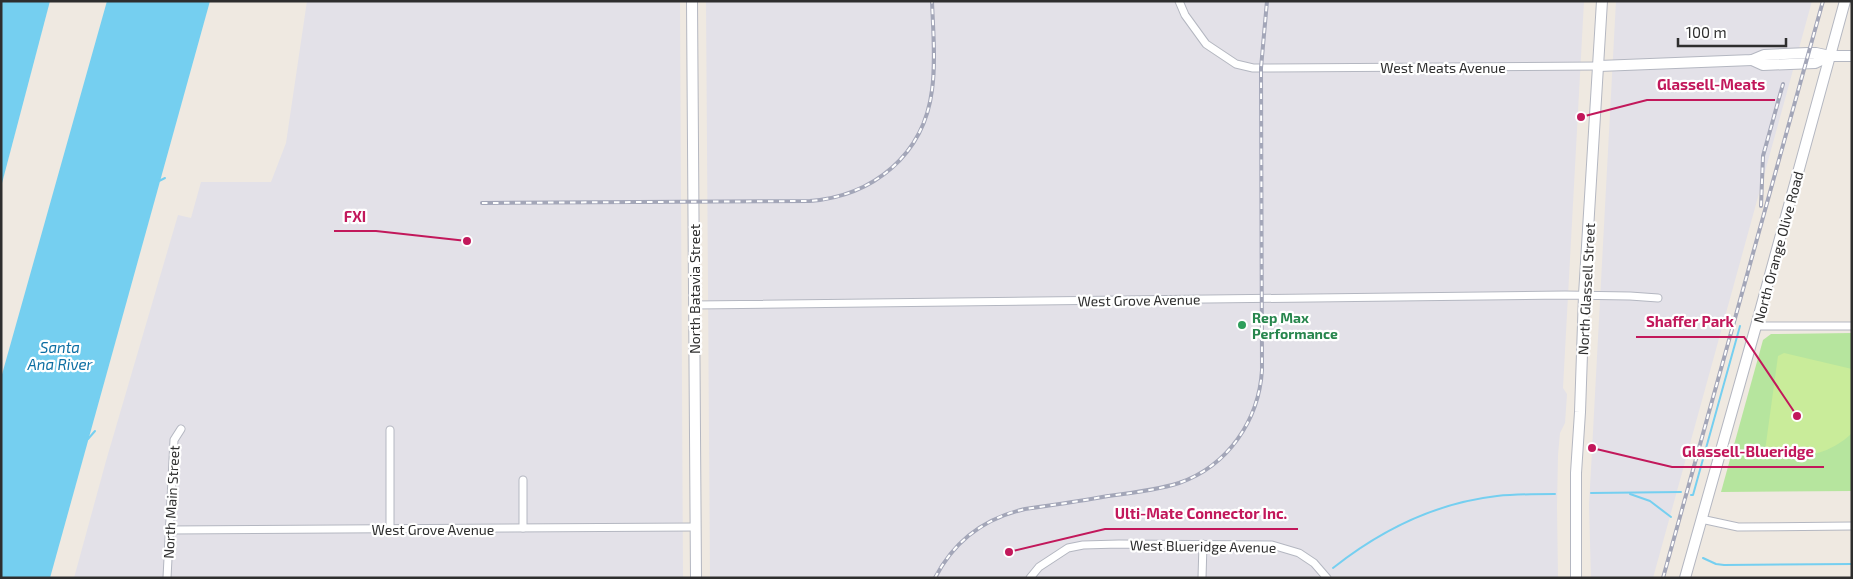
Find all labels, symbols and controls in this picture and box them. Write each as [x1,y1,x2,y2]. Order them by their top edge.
scale bar [1678,15,1786,47]
text: 100 m [1686,23,1727,41]
street label: West Meats Avenue [1380,59,1506,76]
callout: Glassell-Meats [1647,70,1775,100]
text: Glassell-Meats [1657,75,1765,93]
street label: North Orange Olive Road [1750,169,1806,325]
callout: FXI [334,201,376,231]
text: FXI [344,207,366,225]
street label: North Glassell Street [1574,222,1598,356]
street label: North Batavia Street [686,224,703,354]
street label: West Grove Avenue [1077,290,1201,310]
callout: Shaffer Park [1636,307,1744,337]
place label: Rep Max Performance [1252,309,1338,342]
text: Shaffer Park [1646,312,1735,330]
marker: Rep Max Performance [1236,319,1248,331]
water label: Santa Ana River [27,338,93,373]
callout: Glassell-Blueridge [1672,437,1824,467]
text: Glassell-Blueridge [1682,442,1814,460]
street label: North Main Street [160,445,182,559]
callout: Ulti-Mate Connector Inc. [1105,499,1298,529]
text: Ulti-Mate Connector Inc. [1115,504,1287,522]
street label: West Grove Avenue [372,521,494,538]
street label: West Blueridge Avenue [1130,536,1276,556]

